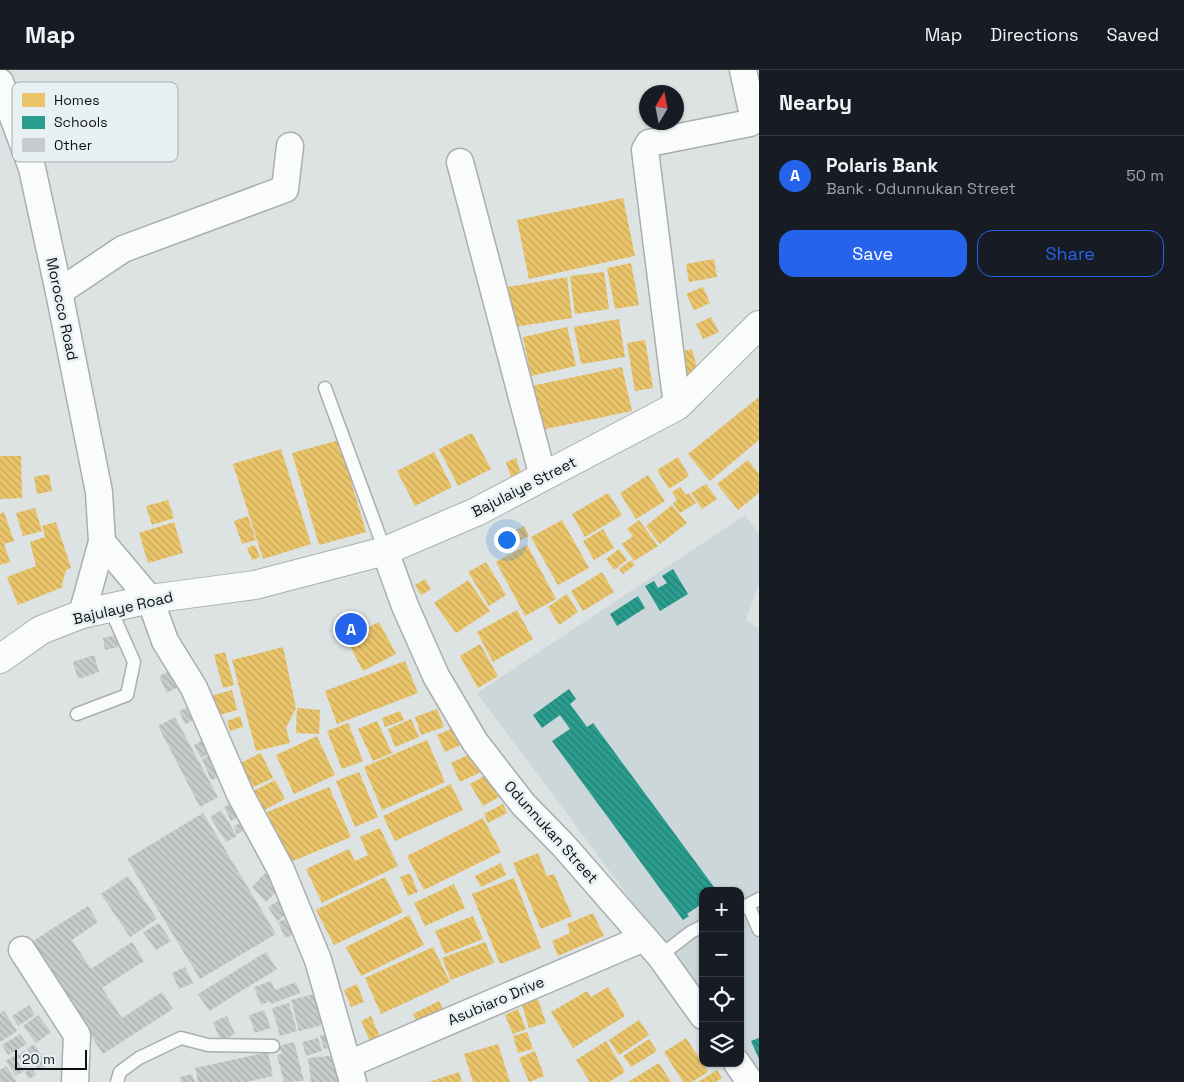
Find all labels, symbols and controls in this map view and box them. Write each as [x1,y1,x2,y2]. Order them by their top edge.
text: Map [25,19,75,50]
text: Map [925,23,962,46]
text: Directions [990,23,1079,46]
text: Saved [1107,23,1159,46]
legend [12,82,178,162]
north arrow [639,85,684,130]
text: Nearby [779,89,852,116]
text: Homes [54,91,100,109]
text: Schools [54,113,108,131]
text: Other [54,136,92,154]
text: Polaris Bank [826,153,938,178]
text: A [790,165,800,186]
text: 50 m [1126,165,1164,186]
text: Bank · Odunnukan Street [826,178,1016,199]
button: Save [779,230,967,277]
button: Share [977,230,1164,277]
street label: Morocco Road [42,256,83,362]
street label: Bajulaiye Street [468,452,579,521]
your location [494,527,520,553]
street label: Bajulaye Road [71,587,175,628]
pin: A [335,610,367,648]
street label: Odunnukan Street [500,776,603,887]
map controls [699,887,744,1067]
button: + [699,887,744,932]
button: − [699,932,744,977]
street label: Asubiaro Drive [445,972,547,1029]
button: locate [699,977,744,1022]
button: layers [699,1022,744,1067]
scale bar [15,1047,88,1070]
text: 20 m [22,1050,55,1068]

